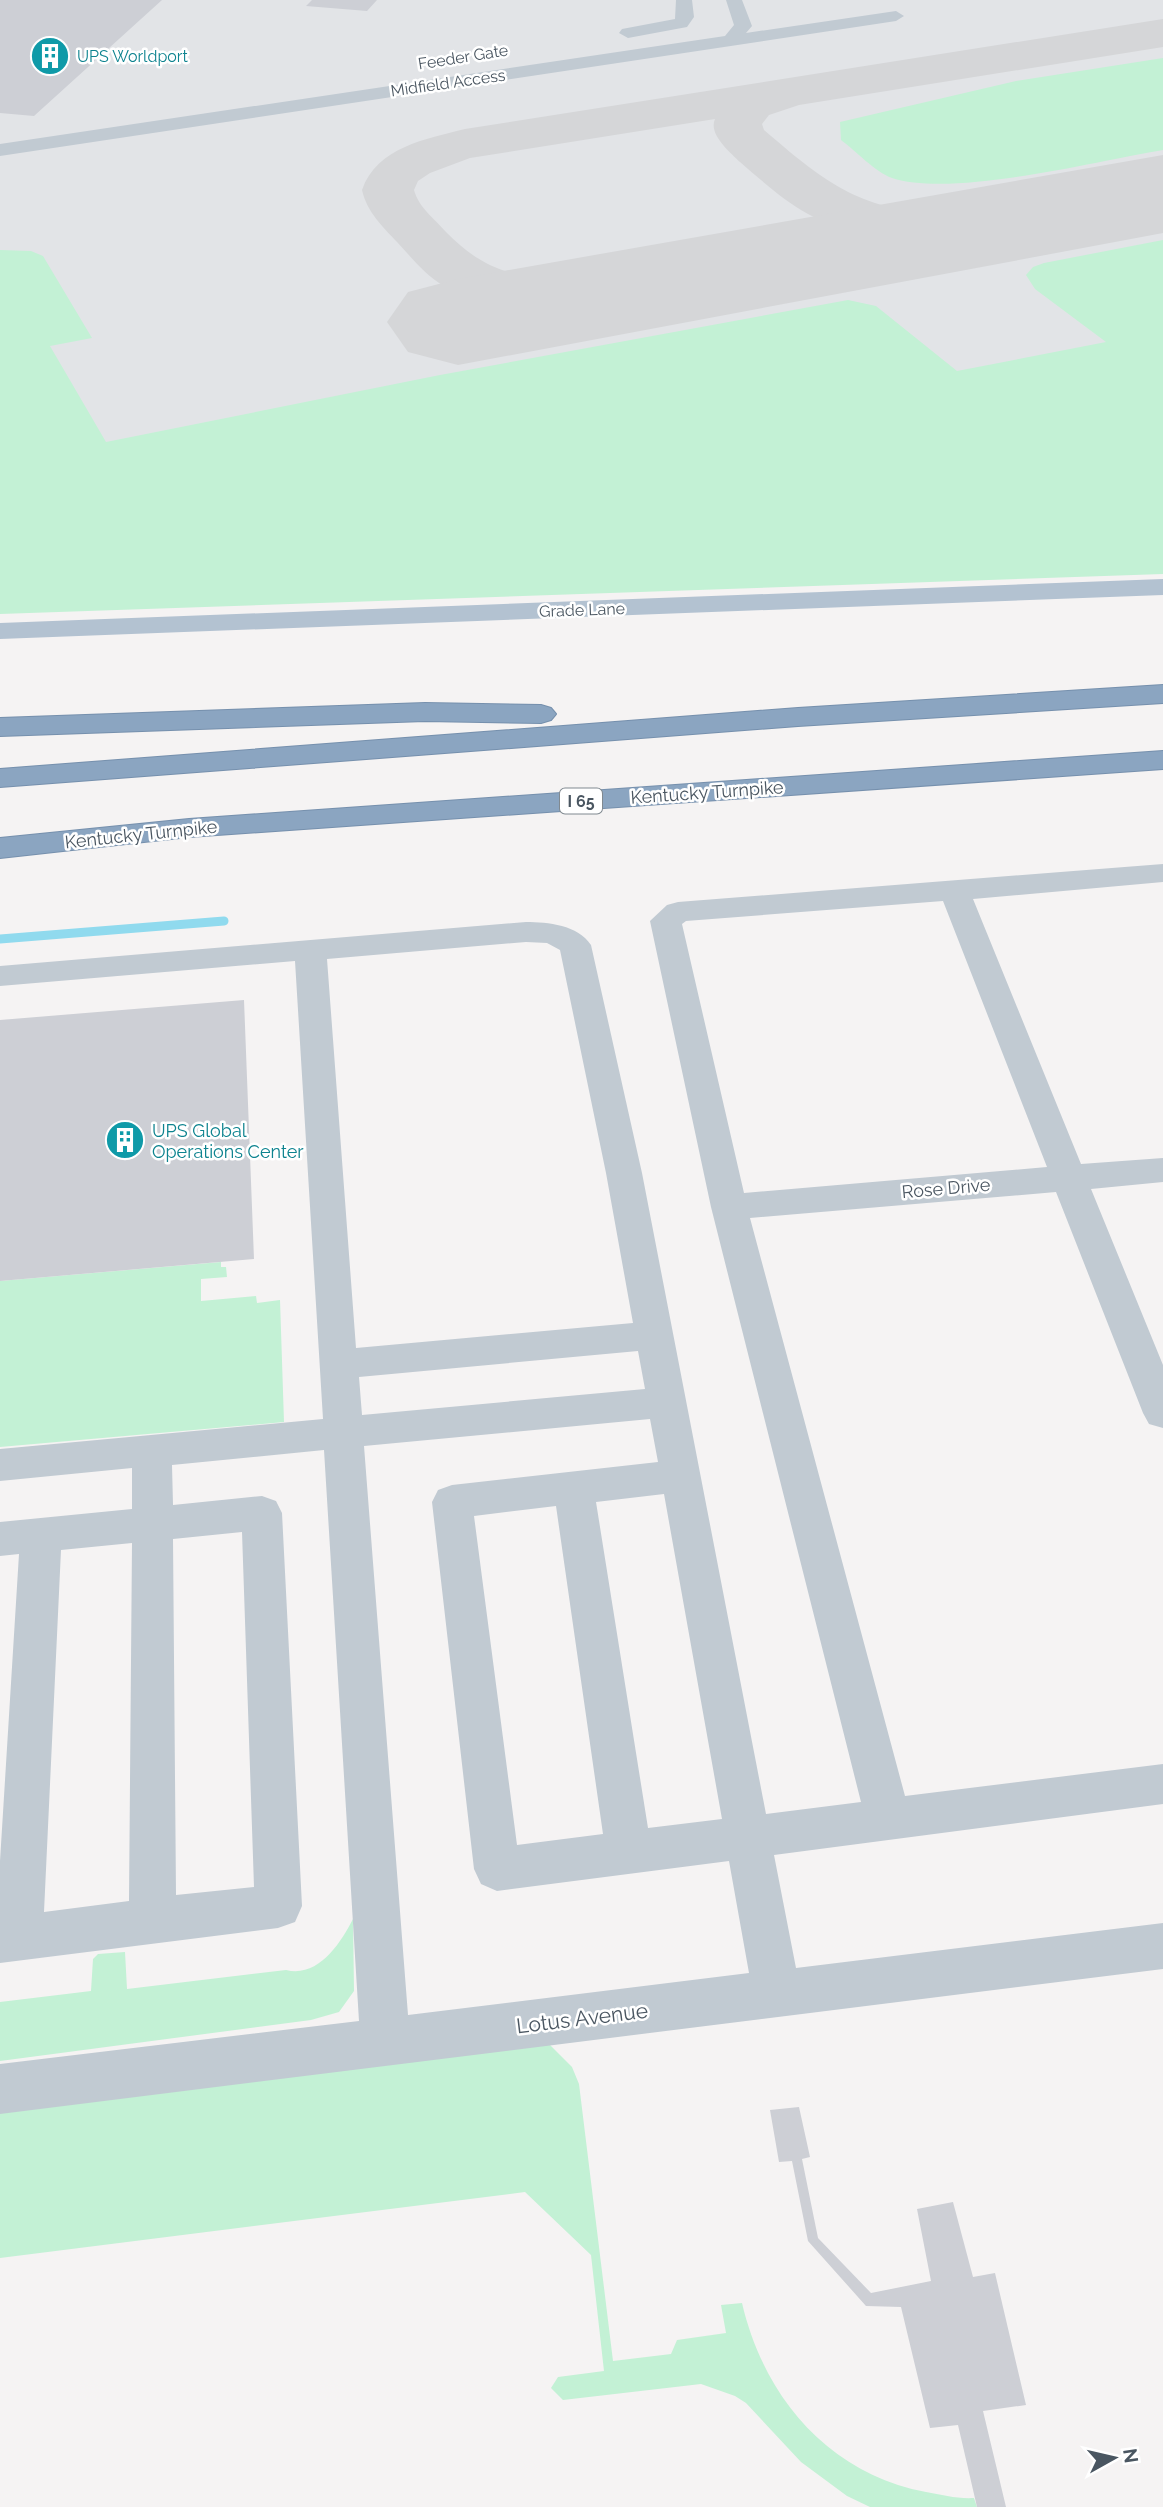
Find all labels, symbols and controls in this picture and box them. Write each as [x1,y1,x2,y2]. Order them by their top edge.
building icon: UPS Worldport [29,35,71,77]
street label: Feeder Gate [417,40,509,74]
place label: UPS Worldport [77,47,188,66]
street label: Midfield Access [389,66,507,100]
street label: Grade Lane [539,599,625,621]
street label: Kentucky Turnpike [630,776,785,808]
road number: I 65 [560,788,602,814]
street label: Kentucky Turnpike [64,816,219,852]
building icon: UPS Global Operations Center [104,1119,146,1161]
place label: UPS Global Operations Center [152,1120,304,1162]
street label: Rose Drive [901,1174,992,1202]
street label: Lotus Avenue [515,1998,649,2038]
north arrow [1079,2423,1149,2493]
text: N [1119,2447,1143,2464]

